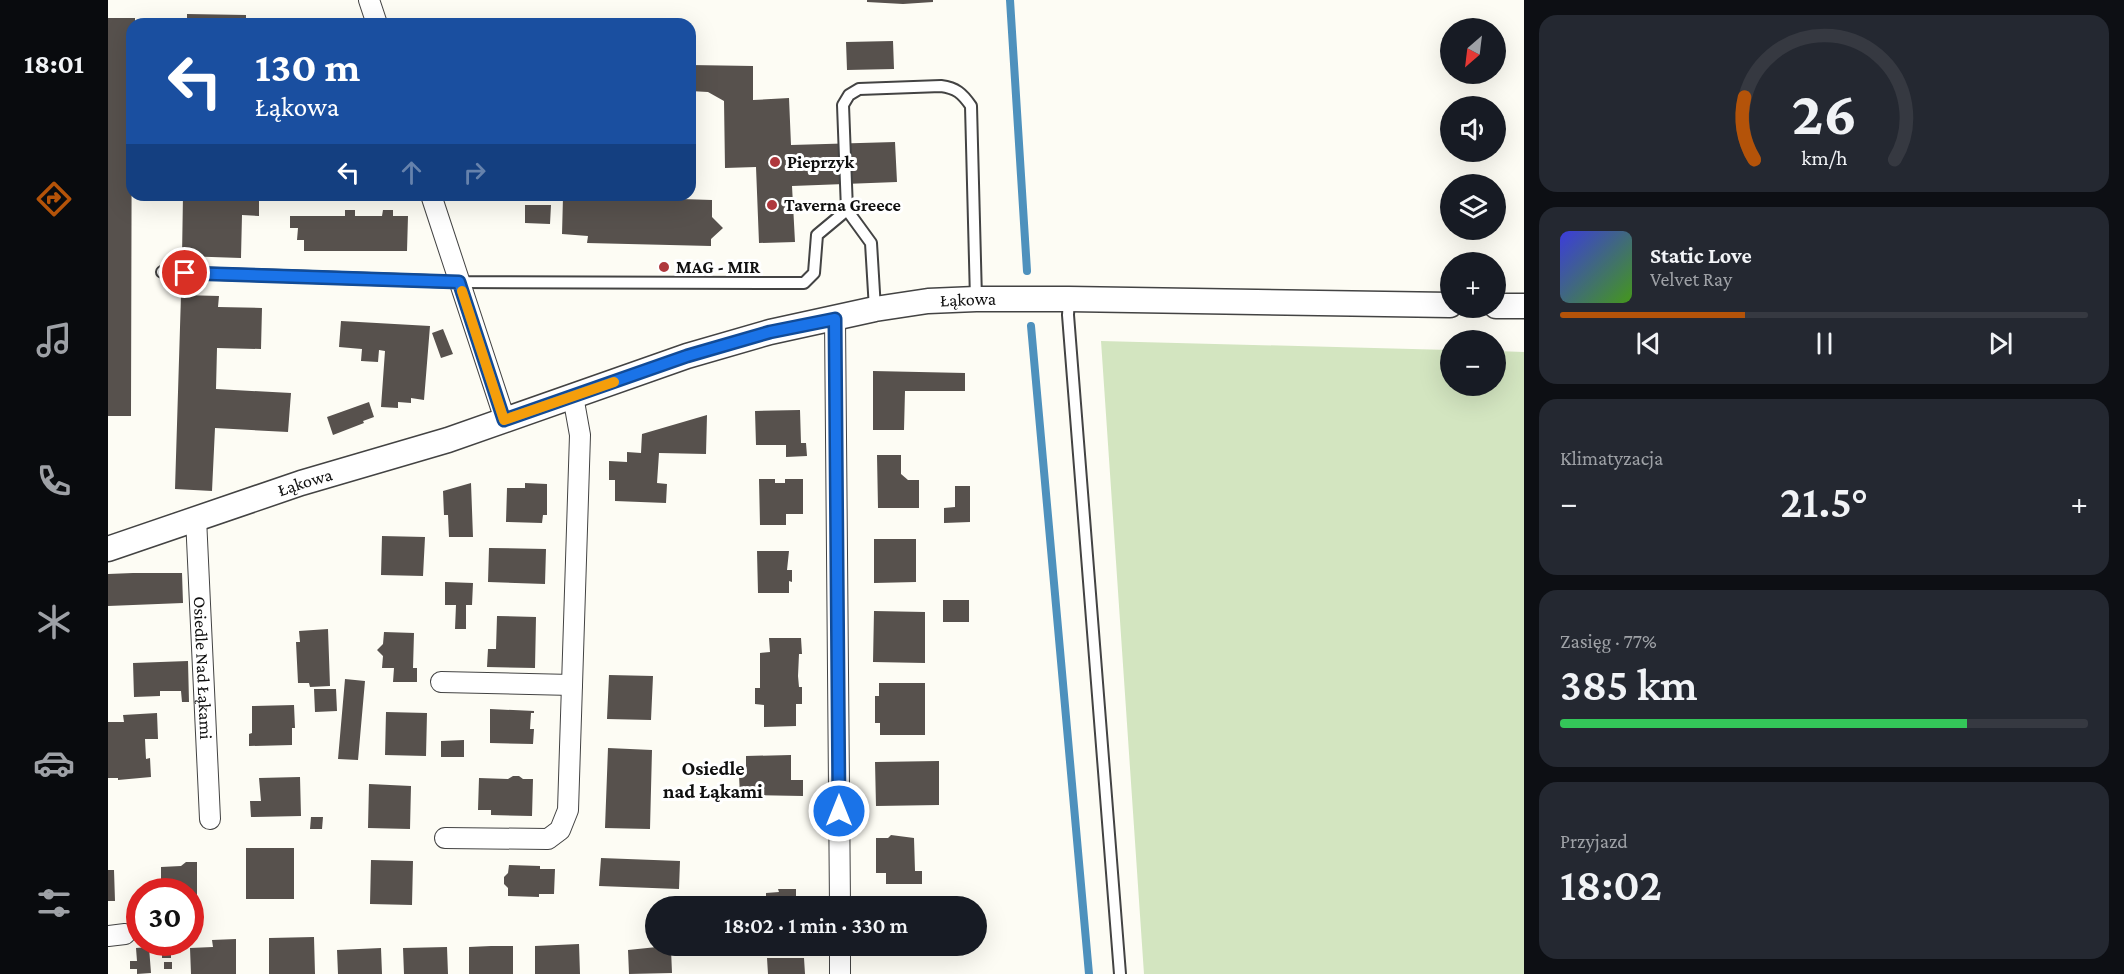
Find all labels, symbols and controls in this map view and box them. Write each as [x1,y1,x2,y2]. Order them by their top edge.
north arrow [1440,18,1506,84]
map controls [1440,18,1506,396]
icon: left [156,42,234,120]
text: 130 m [255,43,360,90]
text: 18:01 [24,49,84,79]
text: 26 [1791,79,1857,148]
text: Łąkowa [255,92,339,122]
button: sound [1440,96,1506,162]
text: km/h [1801,147,1848,171]
place label: Pieprzyk [787,152,855,172]
marker: Pieprzyk [768,155,782,169]
icon: left [332,156,365,189]
icon: ahead [395,156,428,189]
icon: right [458,156,491,189]
button: layers [1440,174,1506,240]
icon: directions [33,178,75,220]
place label: Taverna Greece [784,195,901,215]
marker: Taverna Greece [765,198,779,212]
text: Static Love [1650,243,1752,268]
pin [159,247,210,298]
button: + [1440,252,1506,318]
icon: arrive [168,256,201,289]
place label: MAG - MIR [676,257,761,277]
marker: MAG - MIR [657,260,671,274]
text: Velvet Ray [1650,268,1732,290]
street label: Łąkowa [940,289,996,310]
icon: music [33,319,75,361]
icon: previous [1632,327,1665,360]
icon: pause [1808,327,1841,360]
icon: next [1984,327,2017,360]
button: − [1440,330,1506,396]
text: Klimatyzacja [1560,447,1663,469]
icon: phone [33,460,75,502]
street label: Łąkowa [275,464,335,500]
text: 21.5° [1780,477,1868,527]
text: − [1560,484,1577,521]
text: + [2071,484,2088,521]
street label: Osiedle Nad Łąkami [190,596,216,740]
icon: climate [33,601,75,643]
text: Zasięg · 77% [1560,630,1657,652]
text: 385 km [1560,660,1698,710]
icon: car [33,742,75,784]
district label: Osiedle nad Łąkami [663,757,763,802]
position arrow [807,779,871,843]
text: Przyjazd [1560,830,1628,852]
text: 18:02 [1560,860,1662,910]
speed limit sign: 30 [126,878,204,956]
icon: filters [33,882,75,924]
text: 18:02 · 1 min · 330 m [724,913,908,938]

